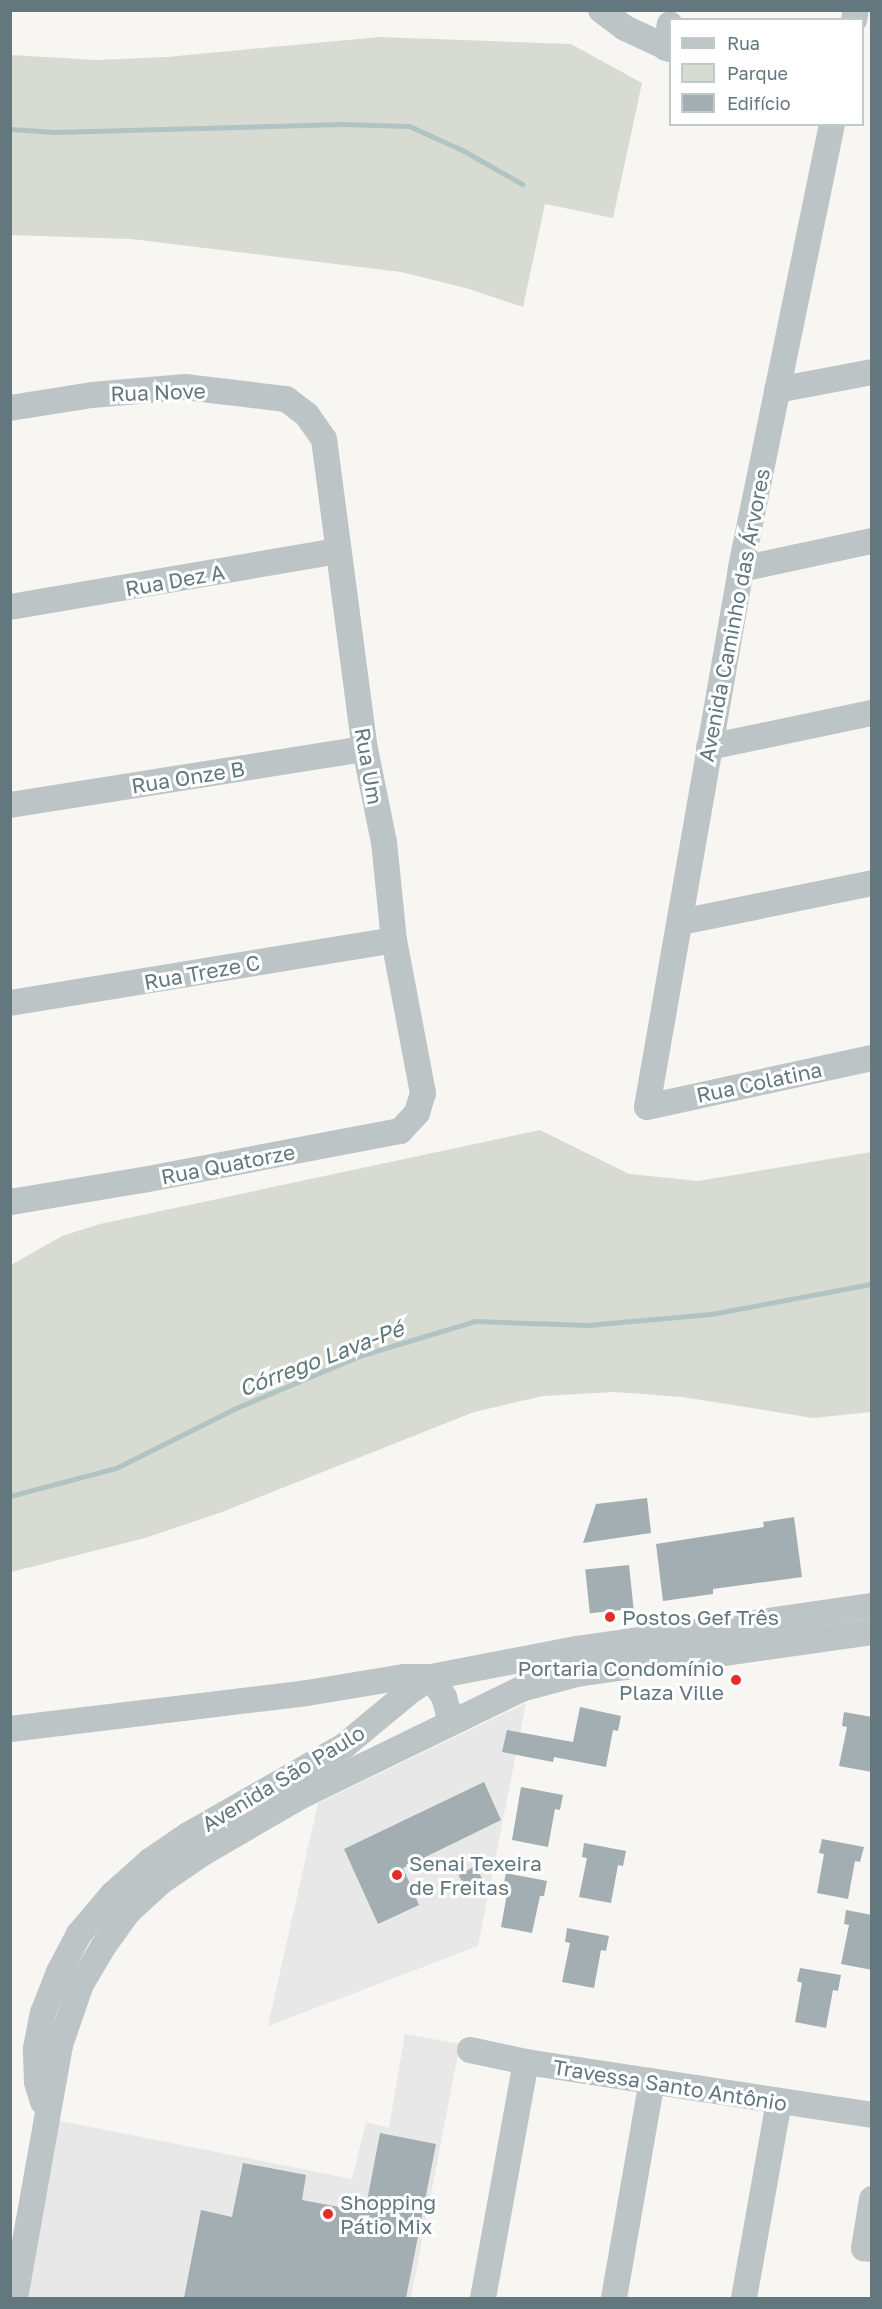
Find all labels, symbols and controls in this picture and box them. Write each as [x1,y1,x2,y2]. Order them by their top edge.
legend [669,18,864,126]
text: Rua [727,32,760,54]
text: Parque [727,62,788,84]
text: Edifício [727,92,791,114]
street label: Rua Nove [110,378,206,406]
street label: Avenida Caminho das Árvores [693,466,775,764]
street label: Rua Dez A [123,559,227,601]
street label: Rua Um [350,726,388,806]
street label: Rua Onze B [130,756,246,798]
street label: Rua Treze C [142,949,262,995]
street label: Rua Colatina [694,1056,824,1108]
street label: Rua Quatorze [159,1139,297,1189]
water label: Córrego Lava-Pé [235,1314,407,1402]
place label: Postos Gef Três [622,1604,779,1630]
marker: Postos Gef Três [603,1610,617,1624]
place label: Portaria Condomínio Plaza Ville [517,1655,724,1705]
marker: Portaria Condomínio Plaza Ville [729,1673,743,1687]
street label: Avenida São Paulo [197,1719,369,1837]
place label: Senai Texeira de Freitas [409,1850,542,1900]
marker: Senai Texeira de Freitas [390,1868,404,1882]
street label: Travessa Santo Antônio [551,2054,789,2116]
place label: Shopping Pátio Mix [340,2189,436,2239]
marker: Shopping Pátio Mix [321,2207,335,2221]

